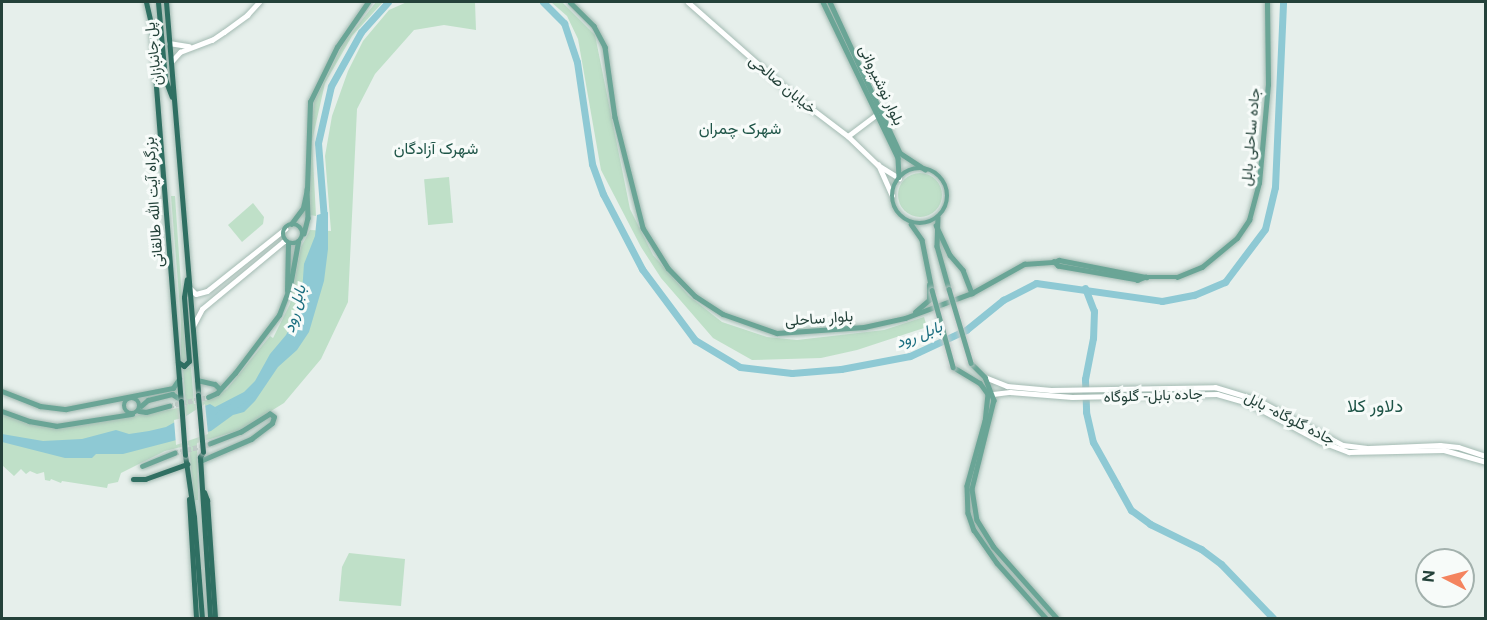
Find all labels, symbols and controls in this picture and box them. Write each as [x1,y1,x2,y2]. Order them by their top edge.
street label: پل جانبازان [140,21,166,87]
street label: بلوار نوشیروانی [856,42,908,128]
street label: خيابان صالحی [746,51,820,117]
street label: جاده ساحلی بابل [1237,87,1263,187]
district label: شهرک چمران [699,119,781,139]
street label: بزرگراه آیت الله طالقانی [139,136,167,268]
district label: شهرک آزادگان [394,139,478,159]
water label: بابل رود [279,283,311,335]
street label: بلوار ساحلی [784,307,854,329]
water label: بابل رود [893,317,945,353]
street label: جاده بابل - گلوگاه [1101,384,1205,406]
street label: جاده گلوگاه - بابل [1240,387,1340,449]
district label: دلاور کلا [1347,395,1403,417]
north arrow [1415,548,1475,608]
text: N [1418,569,1439,583]

